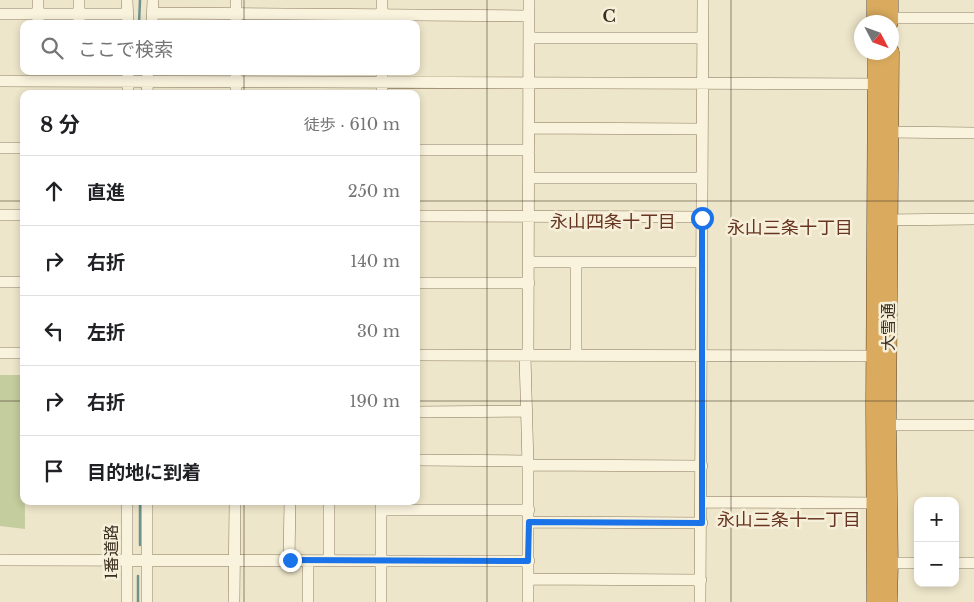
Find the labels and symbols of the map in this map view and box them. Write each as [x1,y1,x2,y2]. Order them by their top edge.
text: C [602,6,616,26]
north arrow [854,15,899,60]
route start [691,207,714,230]
district label: 永山四条十丁目 [550,211,676,233]
district label: 永山三条十丁目 [727,217,853,239]
street label: 大雪通 [878,303,898,351]
district label: 永山三条十一丁目 [717,509,861,531]
street label: 1番道路 [101,524,121,580]
route end [279,549,302,572]

